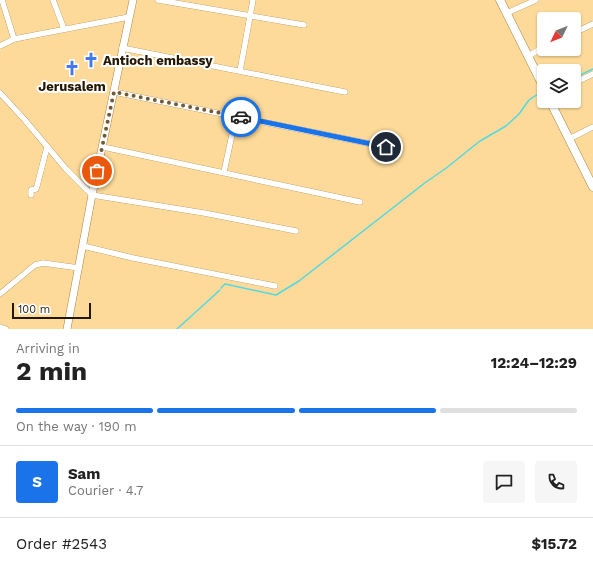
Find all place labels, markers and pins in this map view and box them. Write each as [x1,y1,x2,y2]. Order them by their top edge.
church icon: Antioch embassy [82,51,100,69]
place label: Antioch embassy [103,53,213,68]
church icon: Jerusalem [63,59,81,77]
place label: Jerusalem [38,79,106,94]
pin [369,130,403,164]
pin [80,154,114,188]

